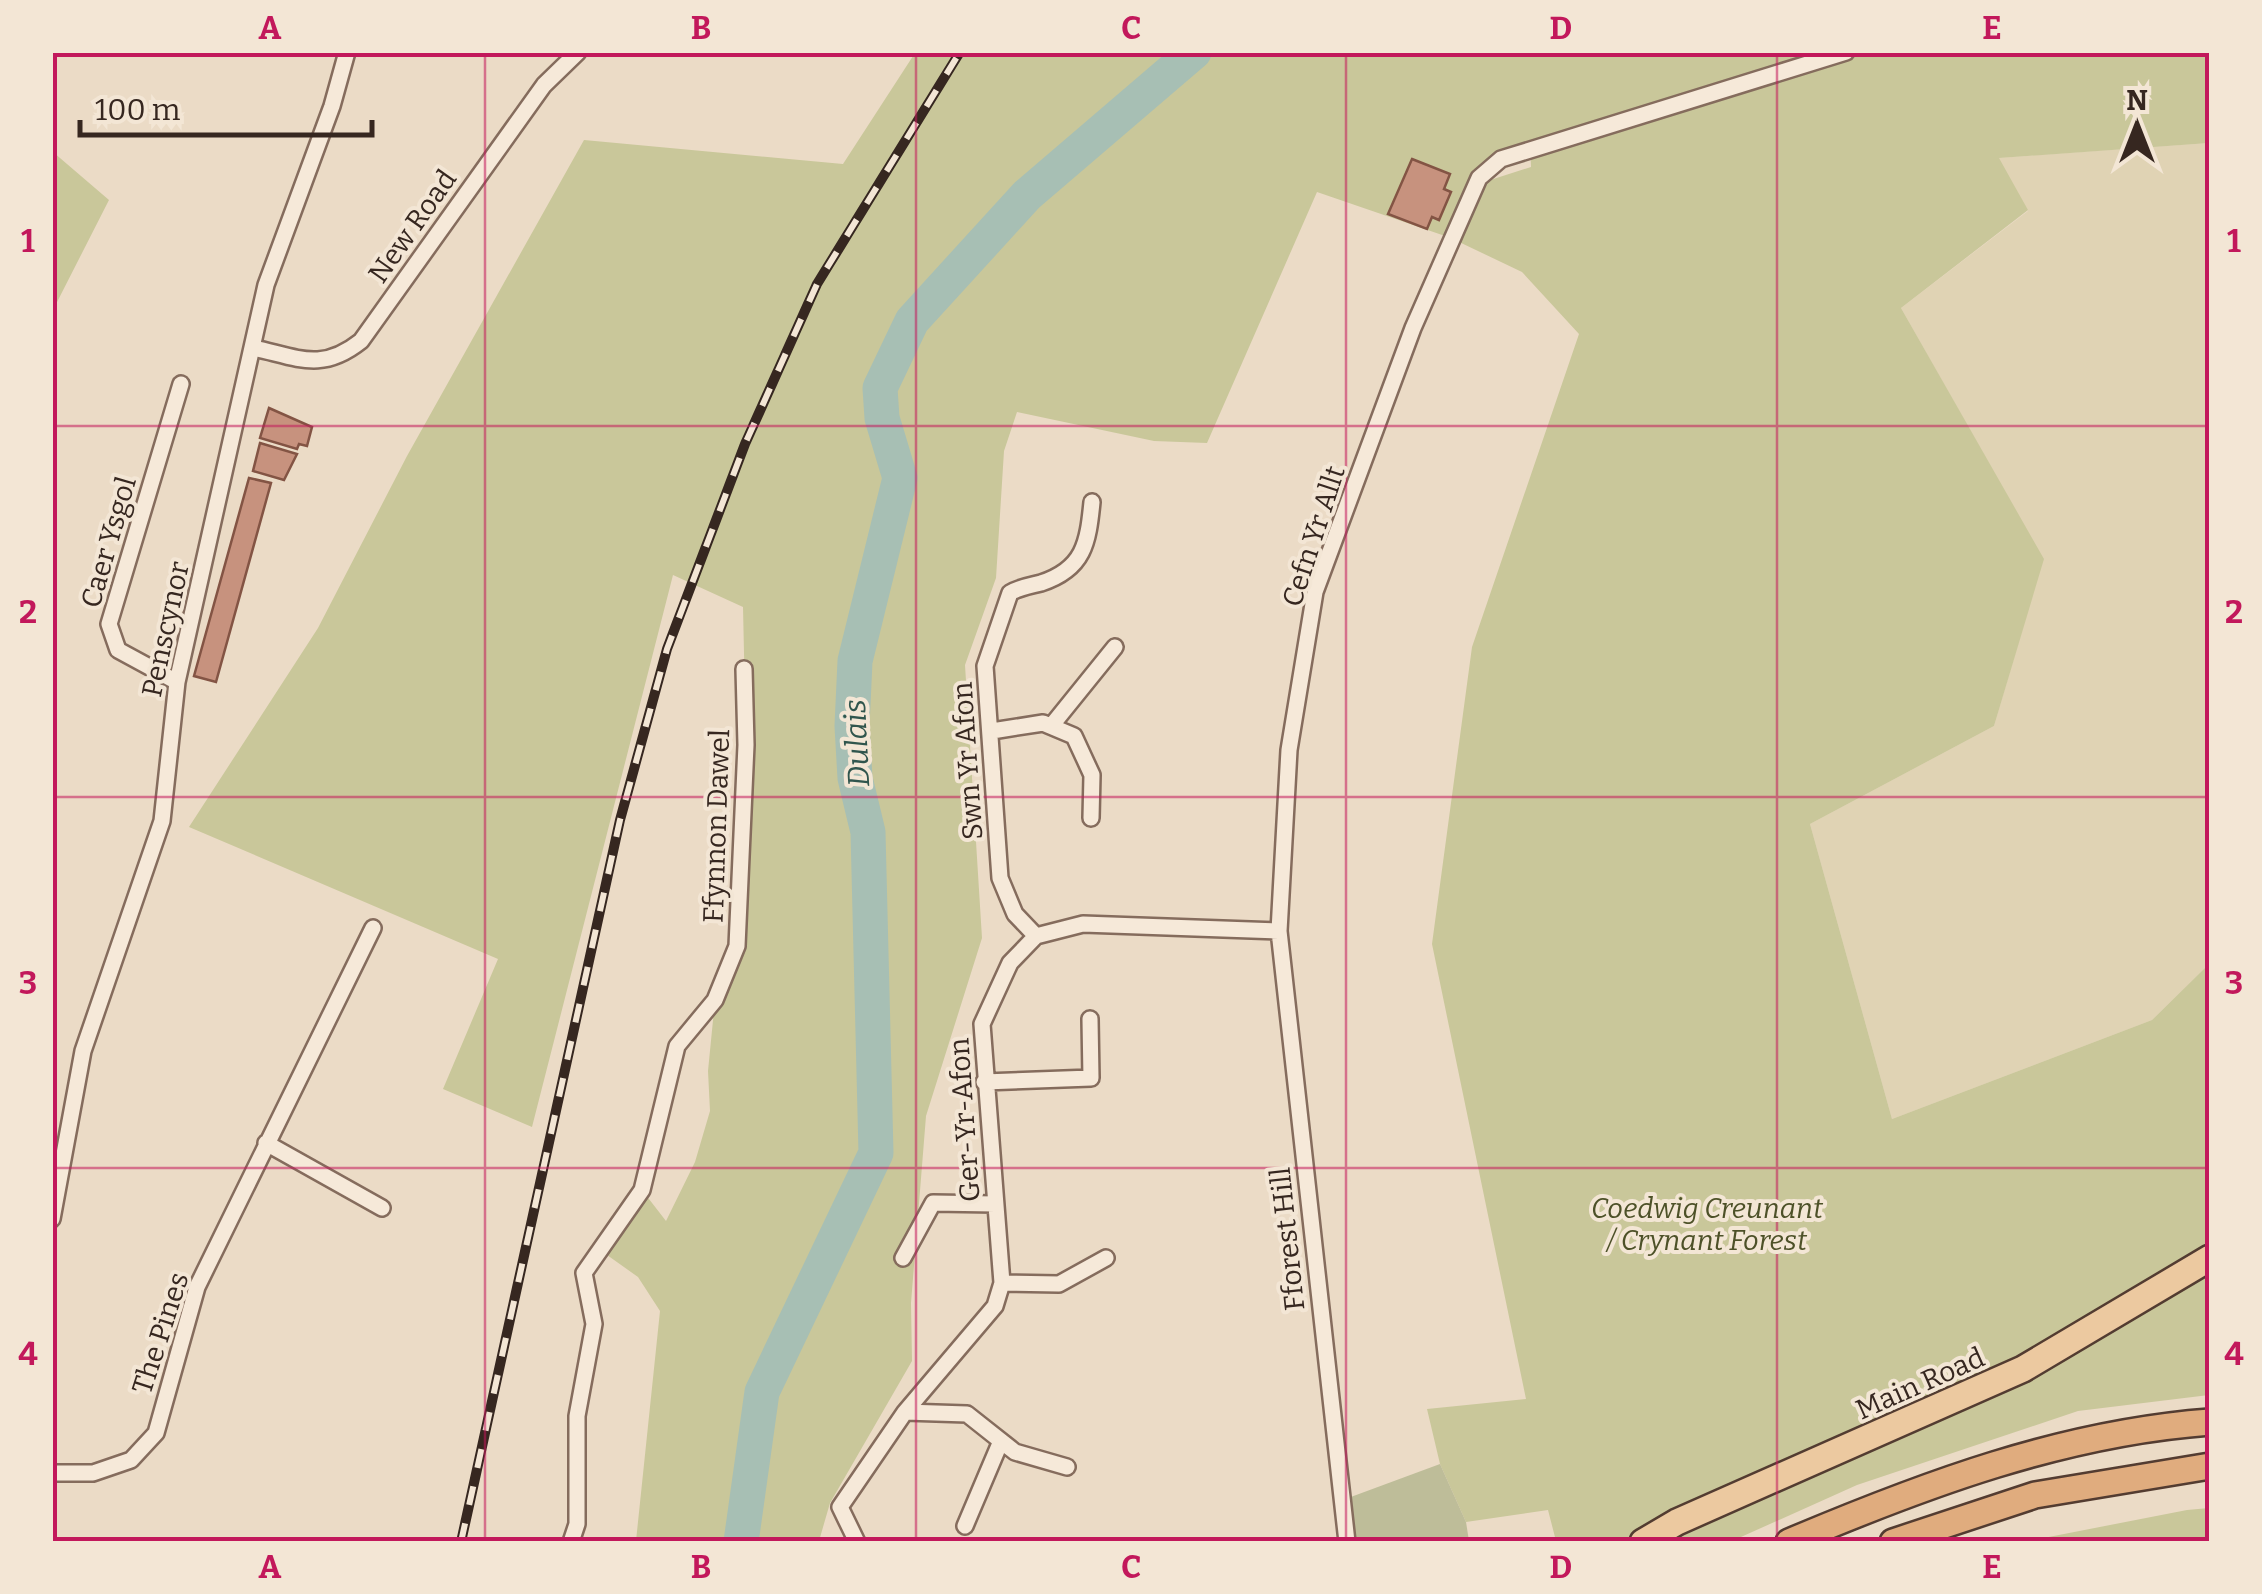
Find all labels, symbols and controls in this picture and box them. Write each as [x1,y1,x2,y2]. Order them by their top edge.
text: A [259,9,282,47]
text: B [691,9,711,47]
text: C [1121,9,1141,47]
text: D [1550,9,1572,47]
text: E [1982,9,2002,47]
scale bar [80,75,372,137]
north arrow [2087,75,2187,175]
text: N [2126,84,2148,117]
text: 100 m [95,92,181,128]
street label: New Road [362,163,463,289]
text: 1 [21,222,35,260]
text: 1 [2227,222,2241,260]
street label: Cefn Yr Allt [1275,462,1352,611]
street label: Caer Ysgol [74,473,143,612]
street label: Penscynor [135,558,196,700]
text: 2 [19,593,37,631]
text: 2 [2225,593,2243,631]
street label: Swn Yr Afon [946,681,989,841]
water label: Dulais [837,698,877,788]
street label: Ffynnon Dawel [697,729,736,924]
text: 3 [19,964,37,1002]
text: 3 [2225,964,2243,1002]
street label: Ger-Yr-Afon [942,1036,987,1203]
street label: Fforest Hill [1264,1166,1311,1312]
park label: Coedwig Creunant / Crynant Forest [1591,1192,1824,1257]
street label: The Pines [125,1268,196,1398]
text: 4 [18,1335,38,1373]
text: 4 [2224,1335,2244,1373]
street label: Main Road [1851,1340,1990,1426]
text: A [259,1548,282,1586]
text: B [691,1548,711,1586]
text: C [1121,1548,1141,1586]
text: D [1550,1548,1572,1586]
text: E [1982,1548,2002,1586]

